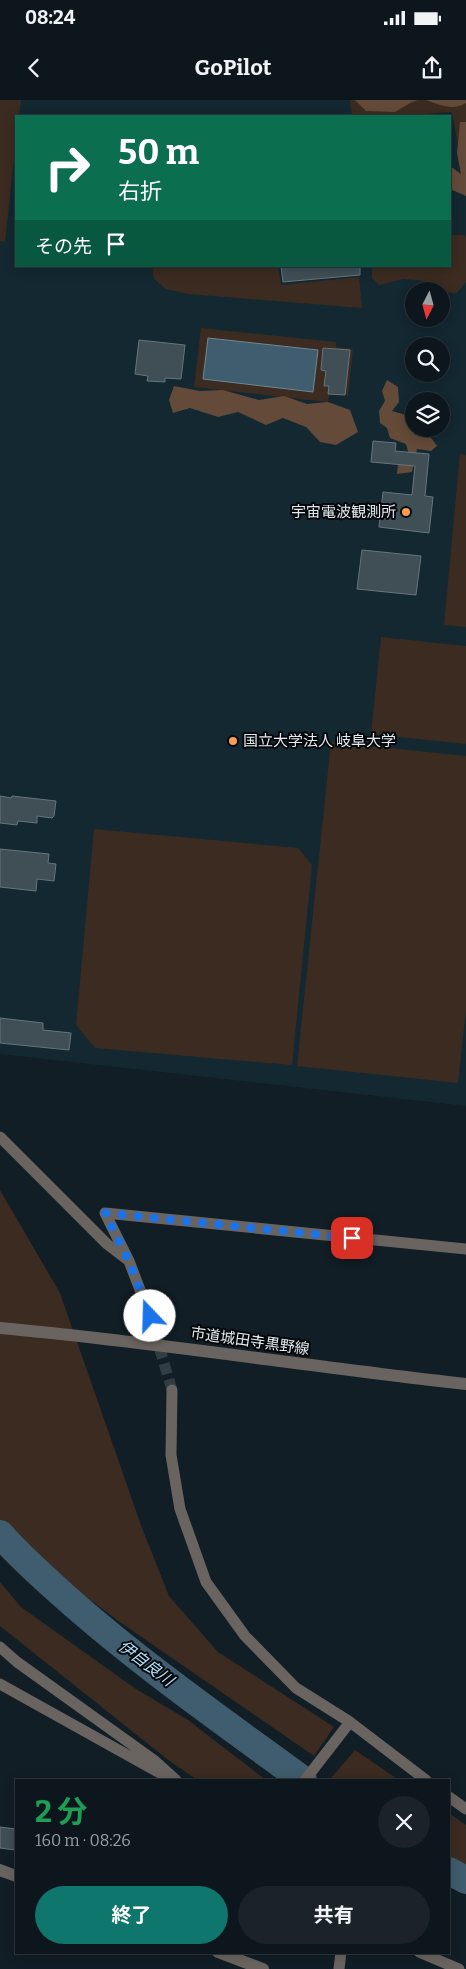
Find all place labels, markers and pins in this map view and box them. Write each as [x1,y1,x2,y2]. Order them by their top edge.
place label: 宇宙電波観測所 [291,503,396,521]
marker: 宇宙電波観測所 [400,506,412,518]
place label: 国立大学法人 岐阜大学 [243,732,396,750]
marker: 国立大学法人 岐阜大学 [227,735,239,747]
pin [331,1217,373,1259]

